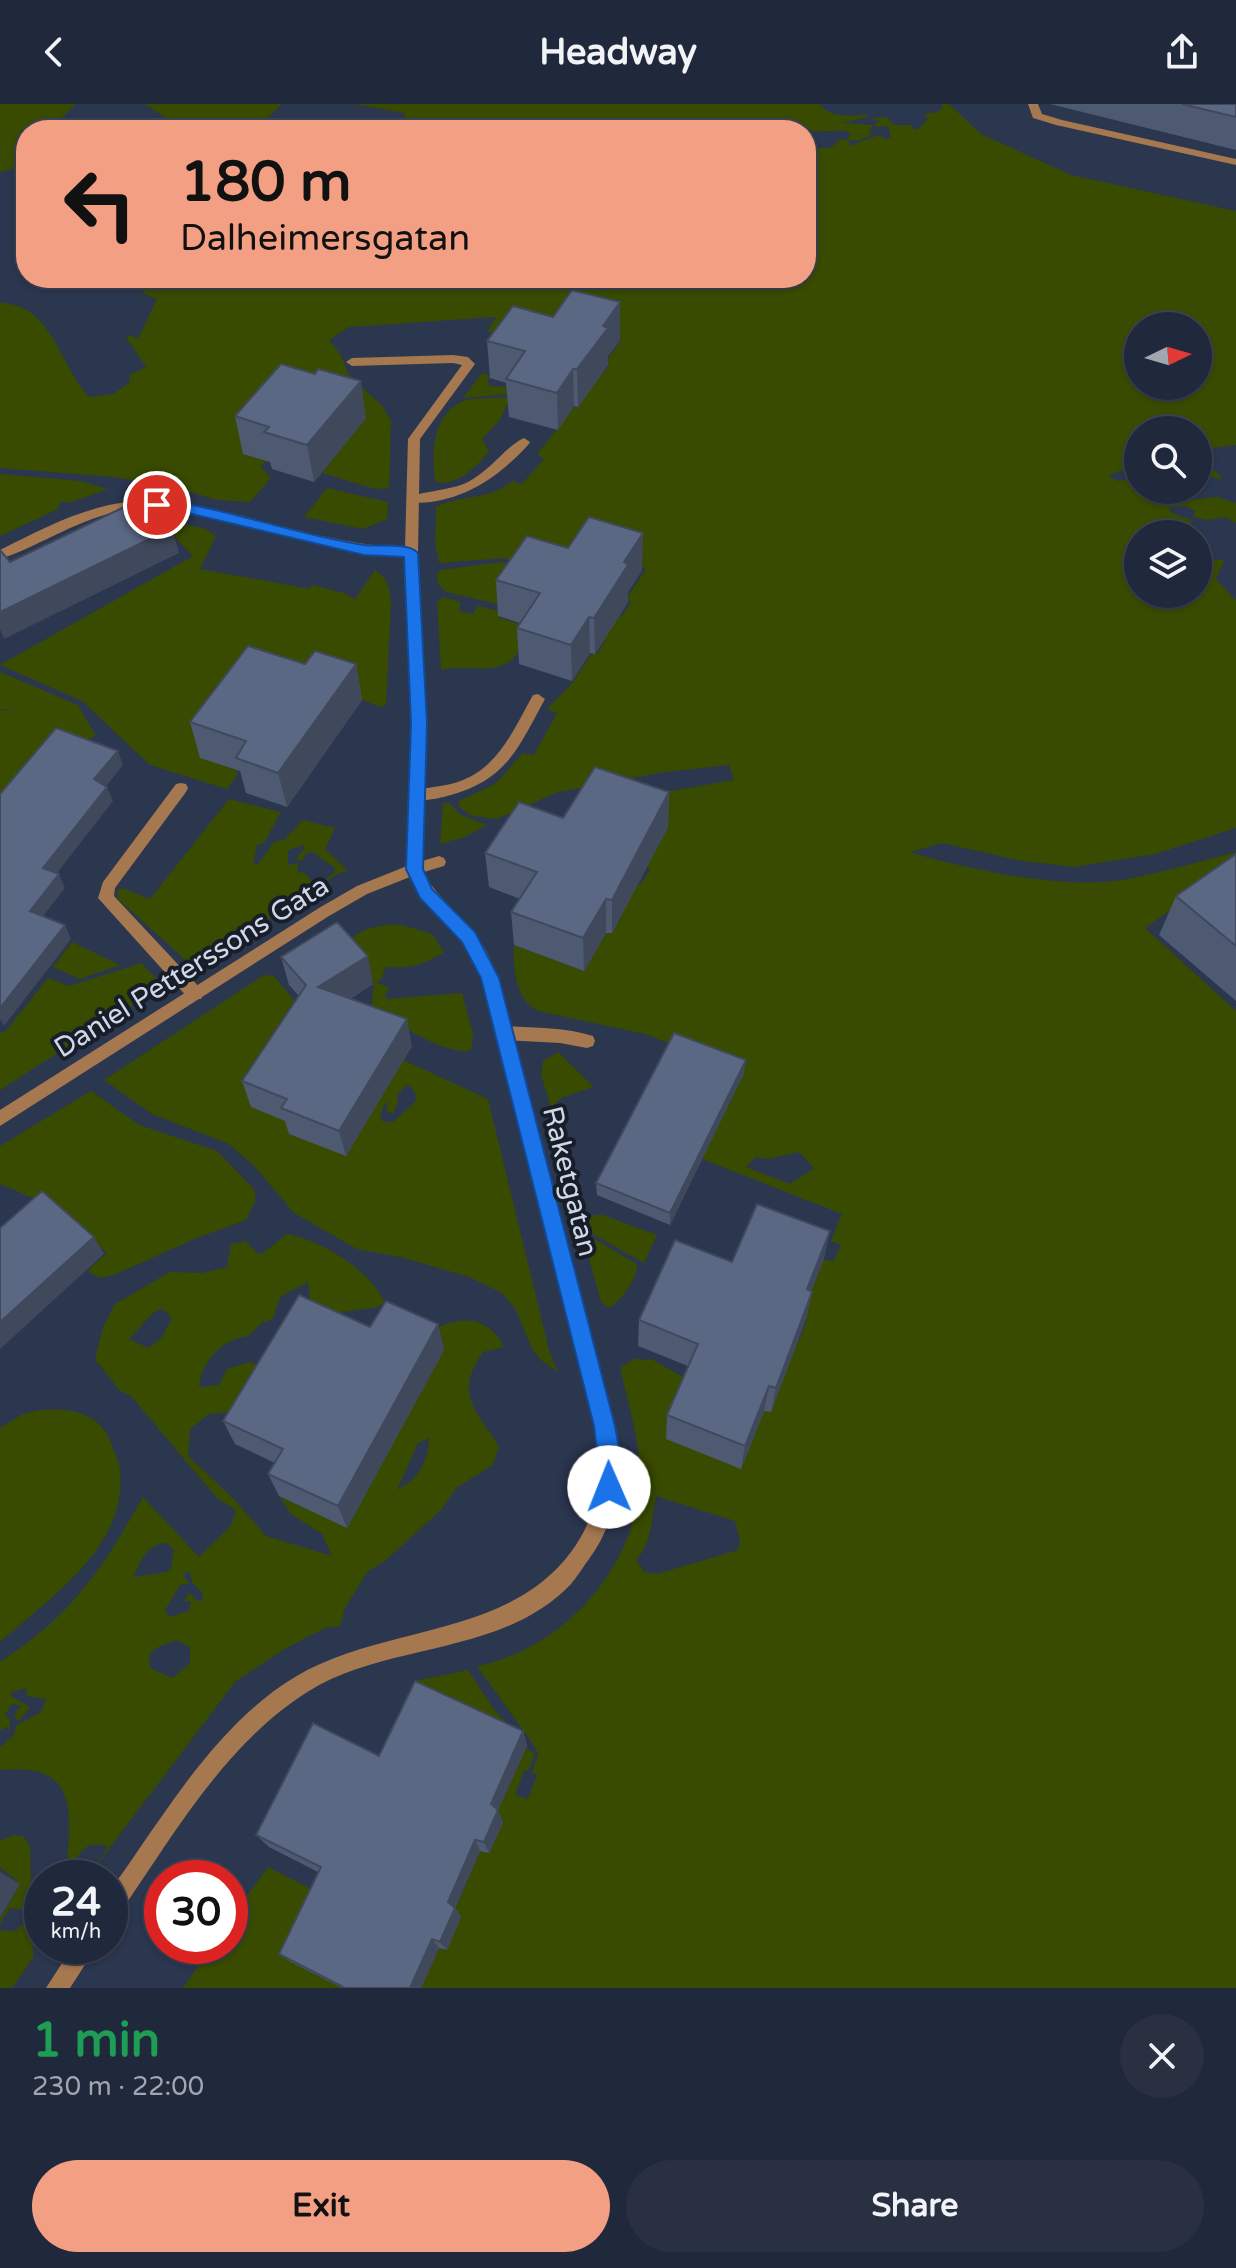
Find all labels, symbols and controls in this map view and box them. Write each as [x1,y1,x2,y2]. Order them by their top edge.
icon: back [32,30,76,74]
icon: share [1160,30,1204,74]
text: Headway [539,31,697,74]
text: 180 m [180,149,351,216]
icon: left [48,152,152,256]
text: Dalheimersgatan [180,217,470,260]
north arrow [1124,312,1212,400]
map controls [1124,312,1212,608]
button: search [1124,416,1212,504]
pin [123,471,191,539]
icon: arrive [135,483,179,527]
button: layers [1124,520,1212,608]
street label: Daniel Petterssons Gata [48,868,335,1065]
street label: Raketgatan [535,1103,605,1260]
position arrow [567,1445,651,1529]
speed limit sign: 30 [144,1860,248,1964]
text: 24 [51,1878,101,1926]
text: km/h [51,1920,101,1944]
text: 1 min [32,2012,160,2070]
button: close [1120,2014,1204,2098]
text: 230 m · 22:00 [32,2071,204,2102]
button: Exit [32,2160,610,2252]
button: Share [626,2160,1204,2252]

